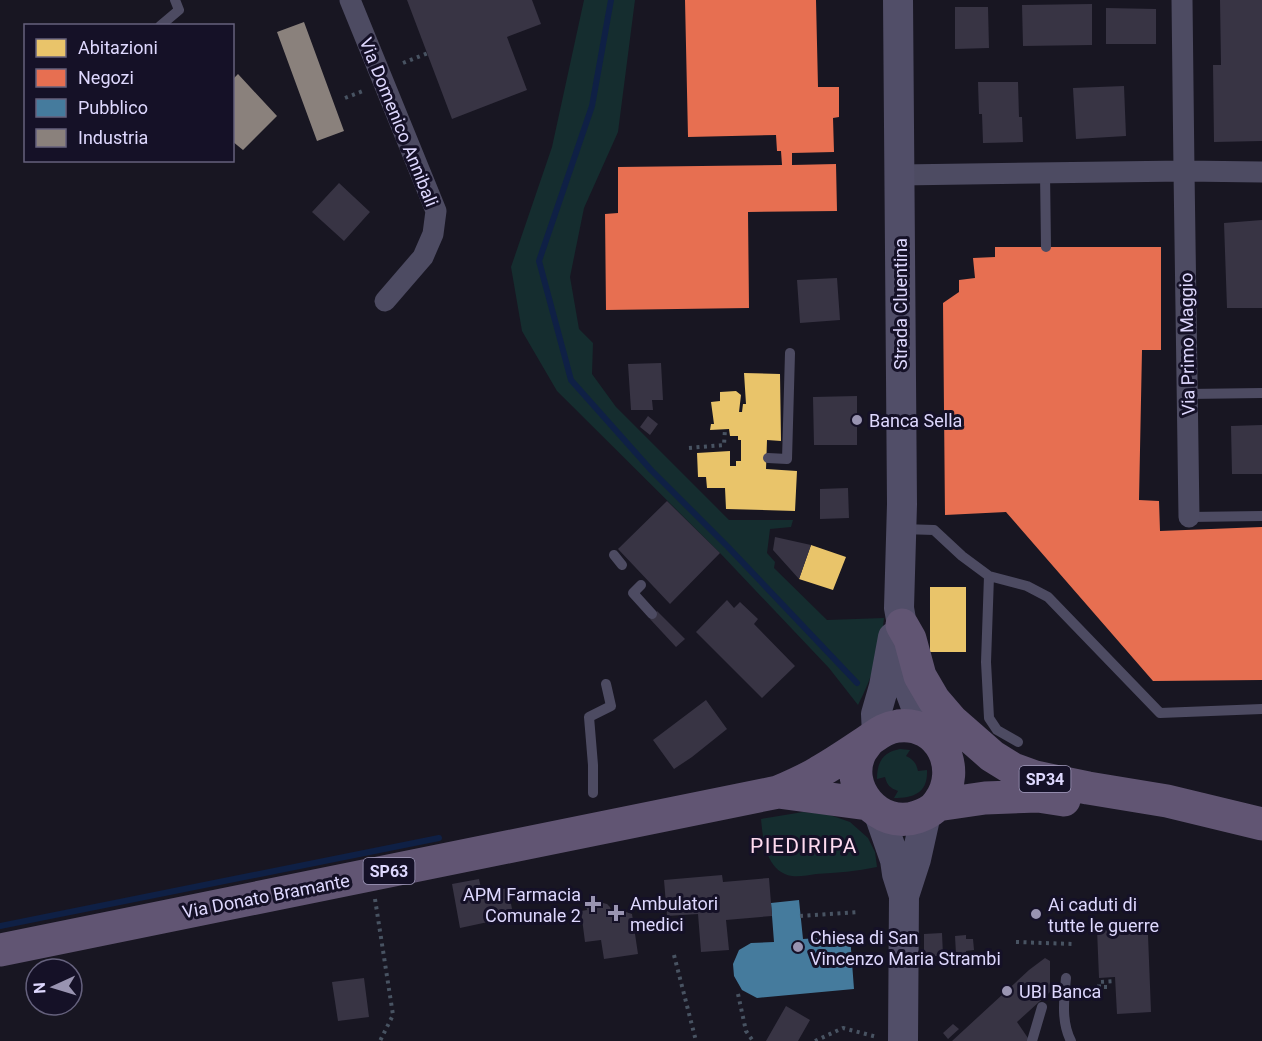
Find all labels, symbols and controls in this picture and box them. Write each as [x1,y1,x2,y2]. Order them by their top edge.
legend [24,24,234,162]
street label: Via Domenico Annibali [355,34,443,210]
text: Abitazioni [78,37,158,58]
text: Negozi [78,67,134,88]
text: Pubblico [78,97,148,118]
text: Industria [78,127,148,148]
street label: Strada Cluentina [890,238,911,370]
street label: Via Primo Maggio [1175,272,1199,416]
place label: Banca Sella [869,410,962,431]
marker: Banca Sella [850,413,864,427]
road number: SP34 [1020,766,1070,792]
district label: PIEDIRIPA [750,834,858,858]
road number: SP63 [364,858,414,884]
street label: Via Donato Bramante [181,869,351,923]
place label: APM Farmacia Comunale 2 [463,884,581,926]
place label: Ambulatori medici [630,893,718,935]
place label: Ai caduti di tutte le guerre [1048,894,1159,936]
marker: APM Farmacia Comunale 2 [586,897,600,911]
marker: Ambulatori medici [607,904,625,922]
marker: Ai caduti di tutte le guerre [1029,907,1043,921]
place label: Chiesa di San Vincenzo Maria Strambi [810,927,1001,969]
marker: Chiesa di San Vincenzo Maria Strambi [791,940,805,954]
north arrow [24,957,84,1017]
place label: UBI Banca [1019,981,1101,1002]
text: N [30,982,49,994]
marker: UBI Banca [1000,984,1014,998]

